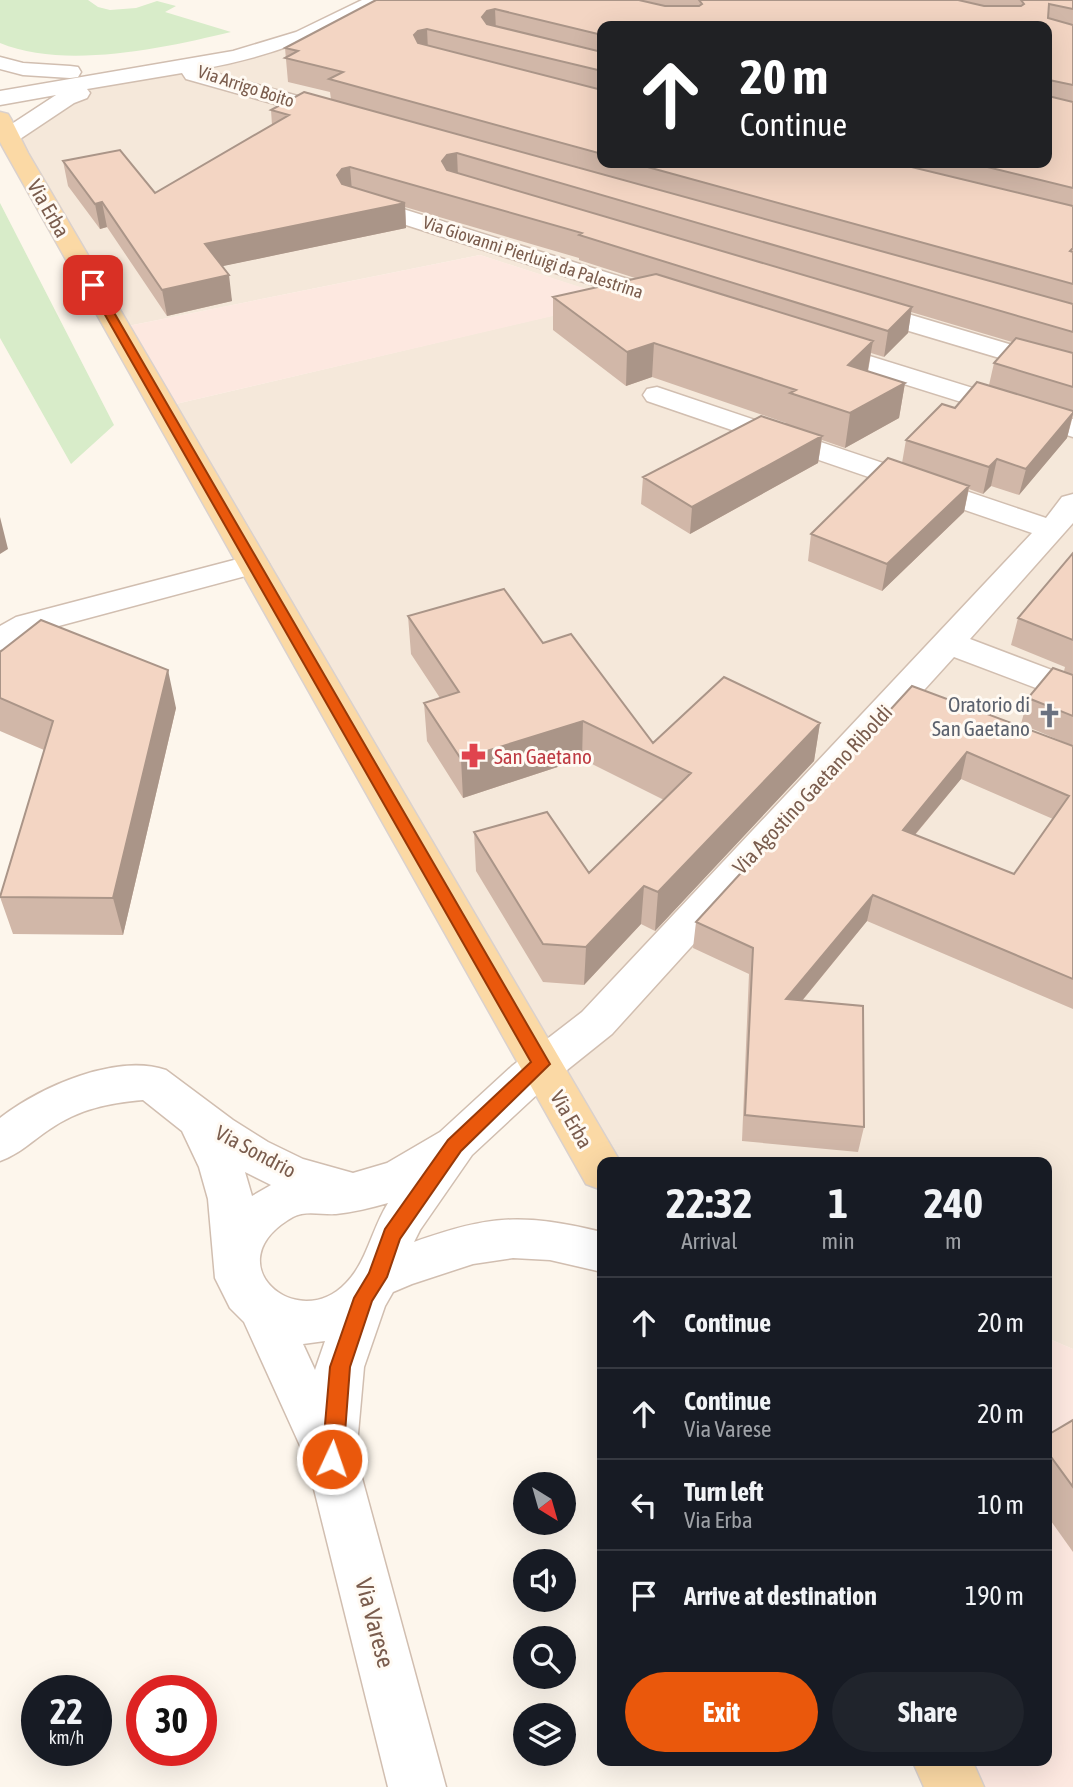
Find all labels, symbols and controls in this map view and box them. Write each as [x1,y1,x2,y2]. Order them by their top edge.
text: 20 m [740,48,828,104]
icon: ahead [625,49,716,140]
street label: Via Arrigo Boito [195,61,297,111]
text: Continue [740,106,847,143]
street label: Via Erba [23,175,75,241]
street label: Via Giovanni Pierluigi da Palestrina [420,211,646,303]
pin [63,255,123,315]
icon: arrive [74,266,112,304]
place label: Oratorio di San Gaetano [932,692,1030,740]
street label: Via Agostino Gaetano Riboldi [727,700,897,878]
church icon: Oratorio di San Gaetano [1036,702,1064,730]
pharmacy icon: San Gaetano [460,742,488,770]
place label: San Gaetano [494,744,592,768]
street label: Via Erba [546,1086,598,1152]
street label: Via Sondrio [212,1120,300,1182]
text: 22:32 [666,1179,753,1227]
text: 1 [828,1179,848,1227]
text: 240 [924,1179,983,1227]
text: Arrival [681,1228,737,1254]
text: min [822,1228,855,1254]
text: m [945,1228,962,1254]
icon: ahead [625,1304,663,1342]
text: Continue [684,1308,771,1338]
text: 20 m [977,1308,1024,1338]
text: Continue [684,1386,771,1416]
icon: ahead [625,1395,663,1433]
text: 20 m [977,1399,1024,1429]
text: Via Varese [684,1416,771,1442]
position arrow [295,1422,369,1496]
north arrow [513,1472,576,1535]
map controls [513,1472,576,1766]
text: Turn left [684,1477,764,1507]
icon: left [625,1486,663,1524]
text: 10 m [977,1490,1024,1520]
text: Via Erba [684,1507,753,1533]
button: sound [513,1549,576,1612]
street label: Via Varese [350,1575,400,1671]
icon: arrive [625,1577,663,1615]
text: Arrive at destination [684,1581,877,1611]
text: 190 m [965,1581,1024,1611]
button: search [513,1626,576,1689]
button: Exit [625,1672,818,1752]
button: Share [832,1672,1024,1752]
speed limit sign: 30 [126,1675,217,1766]
text: 22 [50,1691,83,1731]
button: layers [513,1703,576,1766]
text: km/h [49,1727,84,1748]

